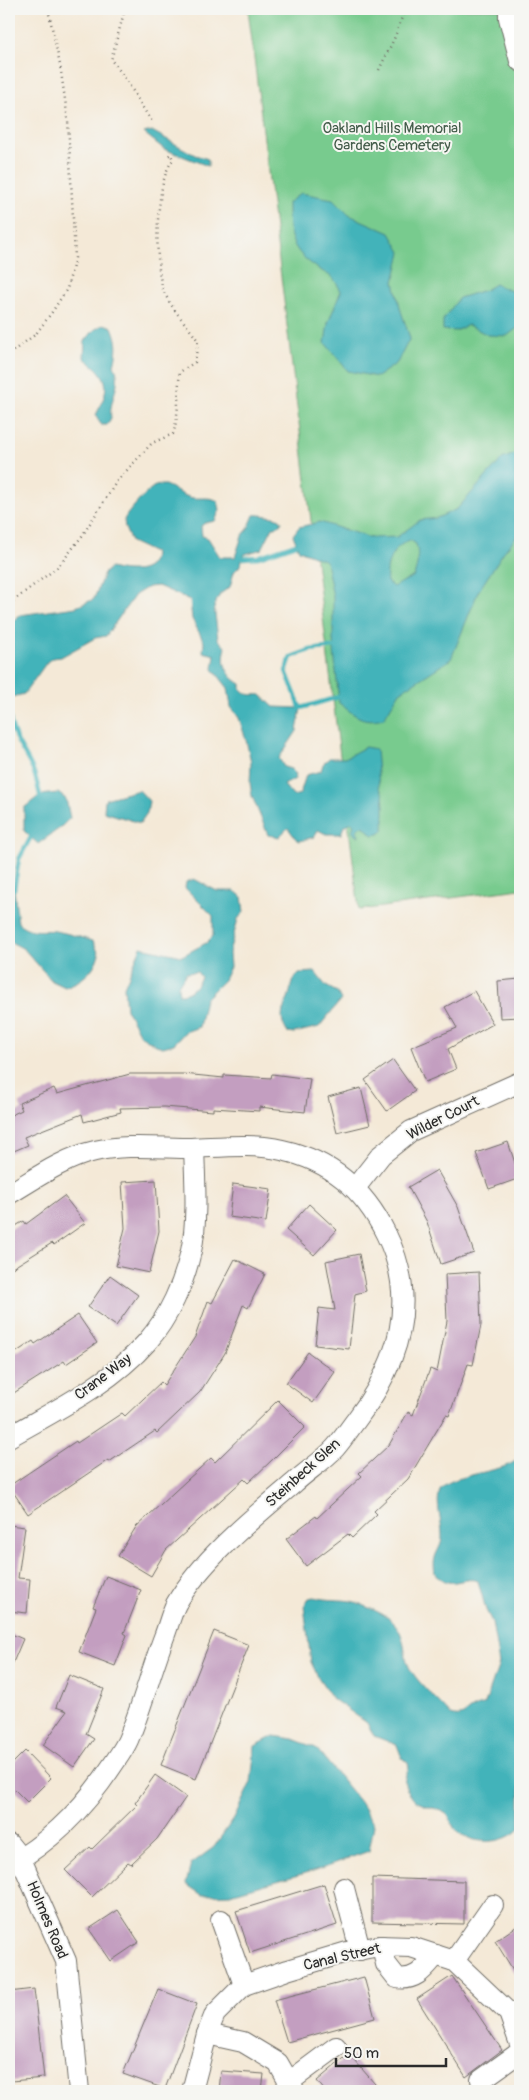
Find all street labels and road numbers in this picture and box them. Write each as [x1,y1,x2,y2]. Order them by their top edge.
street label: Wilder Court [404,1091,483,1144]
street label: Crane Way [71,1349,136,1405]
street label: Steinbeck Glen [262,1434,344,1512]
street label: Holmes Road [22,1878,72,1962]
street label: Canal Street [301,1939,383,1975]

